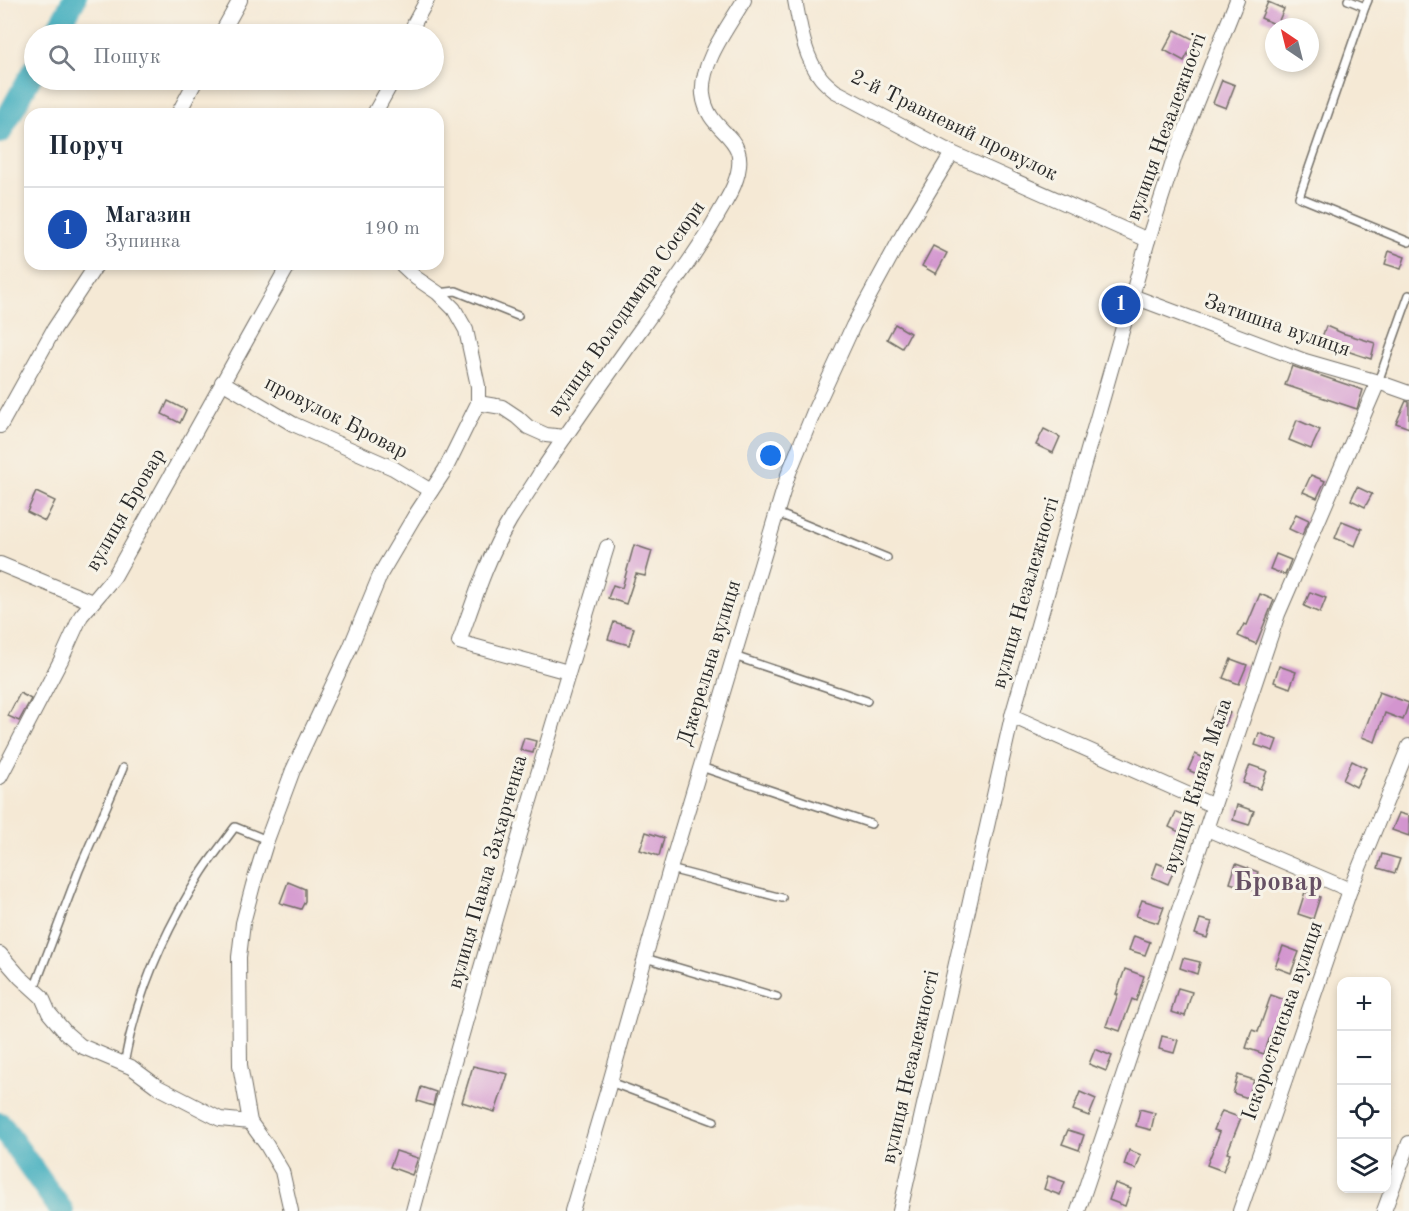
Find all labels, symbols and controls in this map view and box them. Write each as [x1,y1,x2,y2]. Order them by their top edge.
north arrow [1265,18,1319,72]
search box [24,24,444,90]
street label: вулиця Незалежності [1123,30,1211,224]
icon: search [45,41,78,74]
text: Пошук [93,46,161,68]
street label: 2-й Травневий провулок [847,67,1061,186]
text: Поруч [48,134,124,160]
street label: вулиця Володимира Сосюри [545,198,709,420]
text: Магазин [105,205,191,227]
text: 1 [62,219,73,239]
text: 190 m [364,219,420,239]
text: Зупинка [105,232,181,252]
pin: 1 [1102,282,1140,328]
street label: Затишна вулиця [1201,291,1353,361]
street label: провулок Бровар [261,373,411,463]
your location [756,441,785,470]
street label: вулиця Бровар [82,445,170,575]
street label: вулиця Незалежності [989,495,1063,691]
street label: Джерельна вулиця [675,578,745,748]
street label: вулиця Князя Мала [1160,696,1236,876]
street label: вулиця Павла Захарченка [445,753,531,991]
district label: Бровар [1233,869,1323,896]
street label: Іскоростенська вулиця [1239,919,1327,1123]
street label: вулиця Незалежності [879,968,943,1166]
map controls [1337,977,1391,1193]
button: + [1337,977,1391,1031]
button: − [1337,1031,1391,1085]
button: locate [1337,1085,1391,1139]
button: layers [1337,1139,1391,1193]

